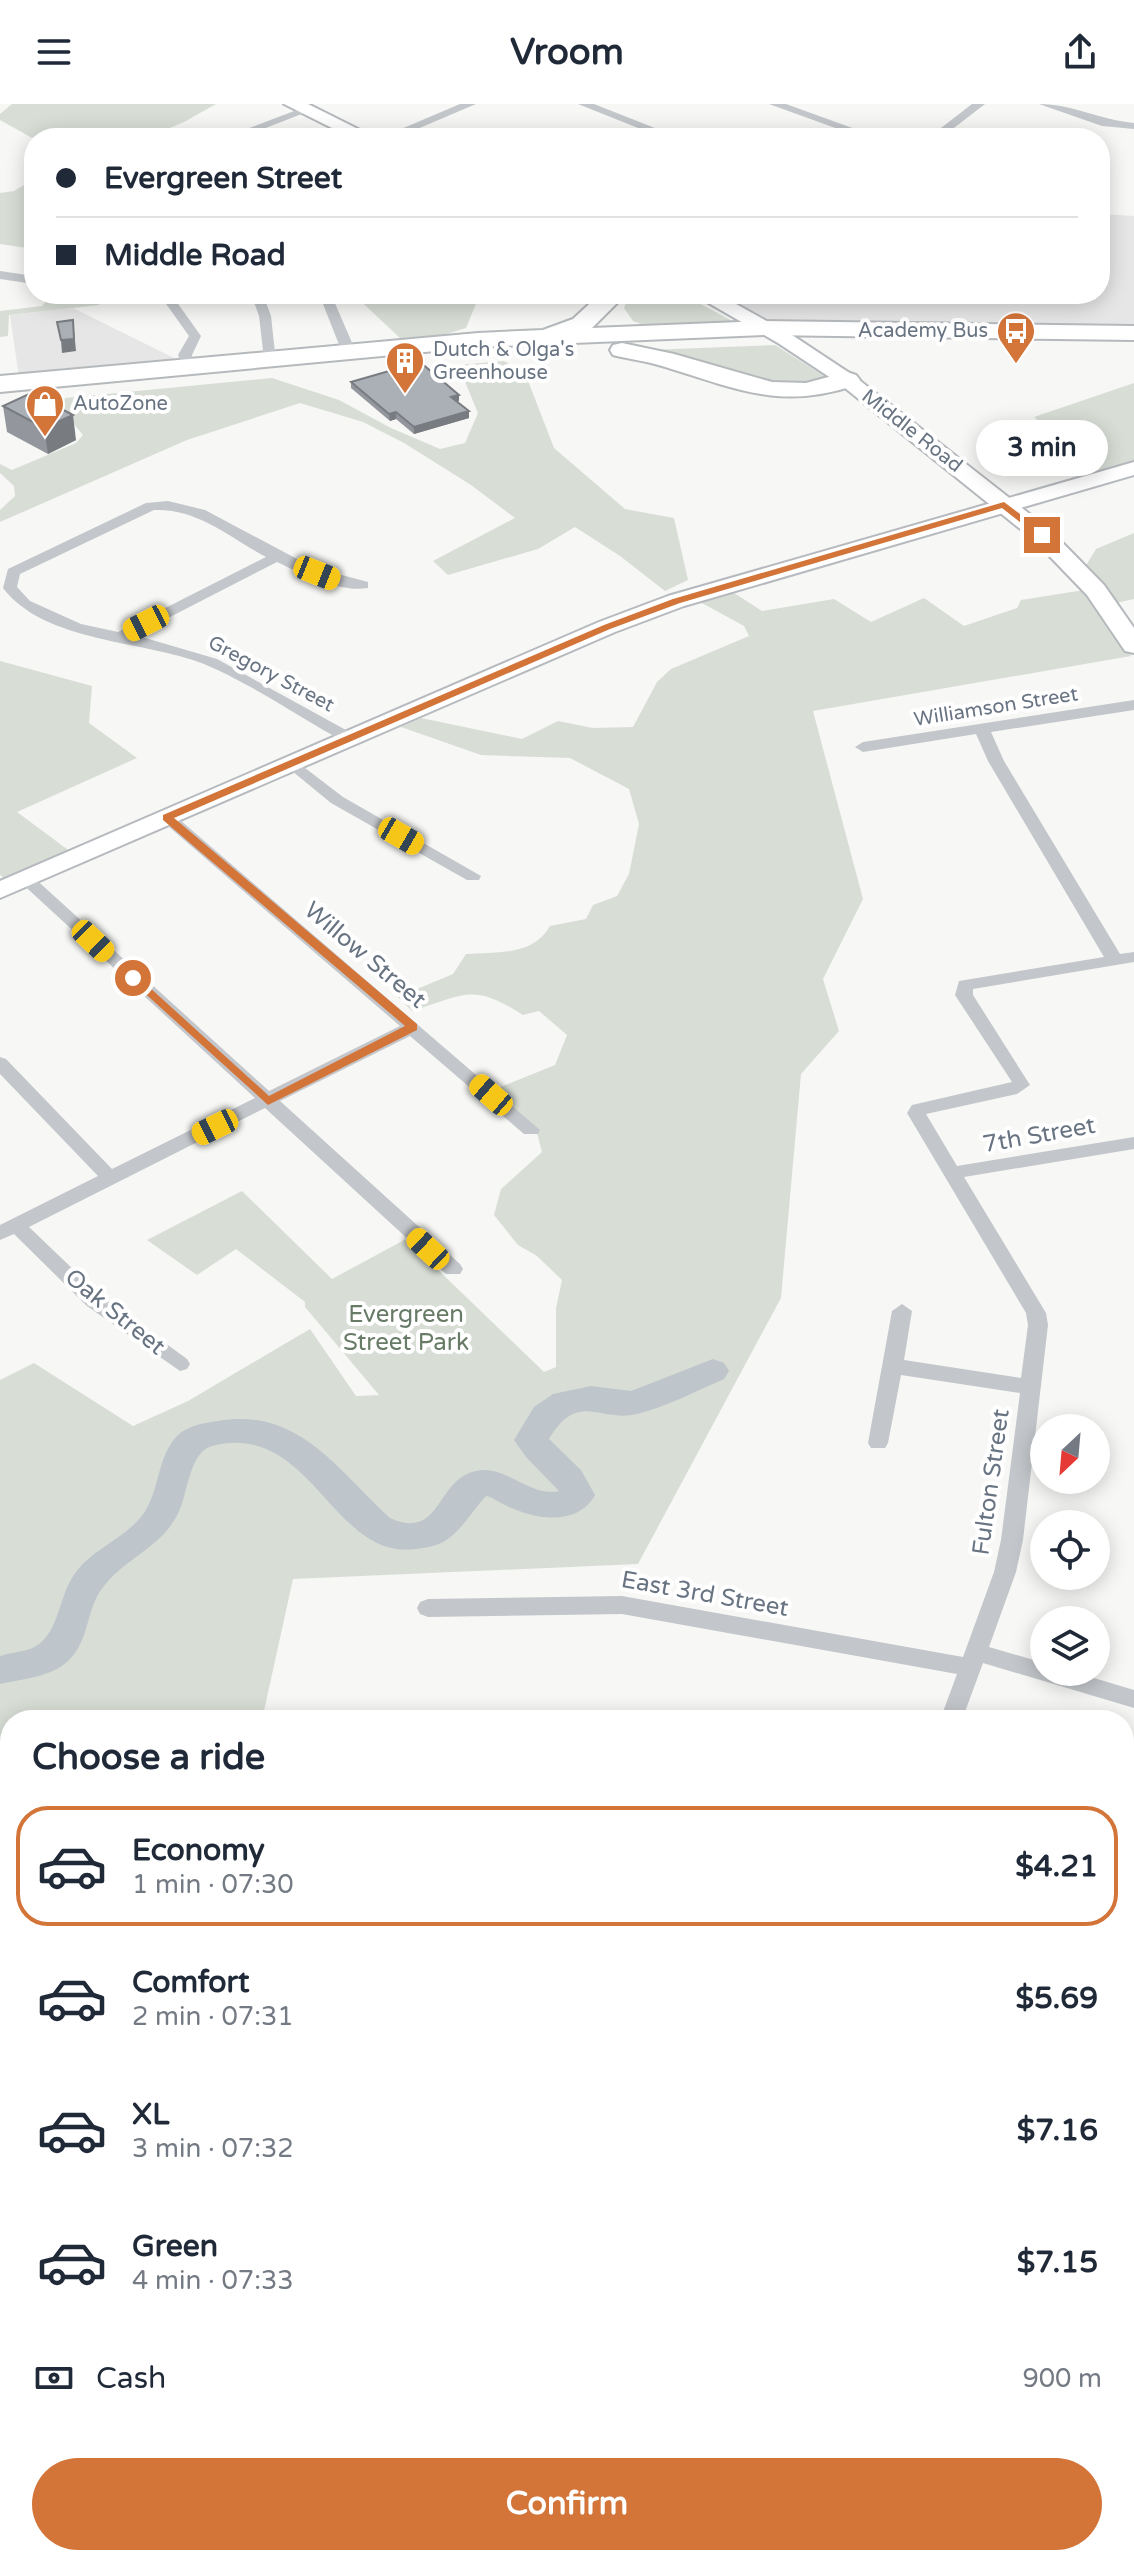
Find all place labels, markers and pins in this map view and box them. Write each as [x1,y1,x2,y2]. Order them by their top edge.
bus stop icon: Academy Bus [995,310,1037,365]
place label: Academy Bus [858,319,988,343]
place label: Dutch & Olga's Greenhouse [433,338,574,385]
building icon: Dutch & Olga's Greenhouse [384,340,426,395]
shop icon: AutoZone [24,383,66,438]
place label: AutoZone [73,392,168,416]

